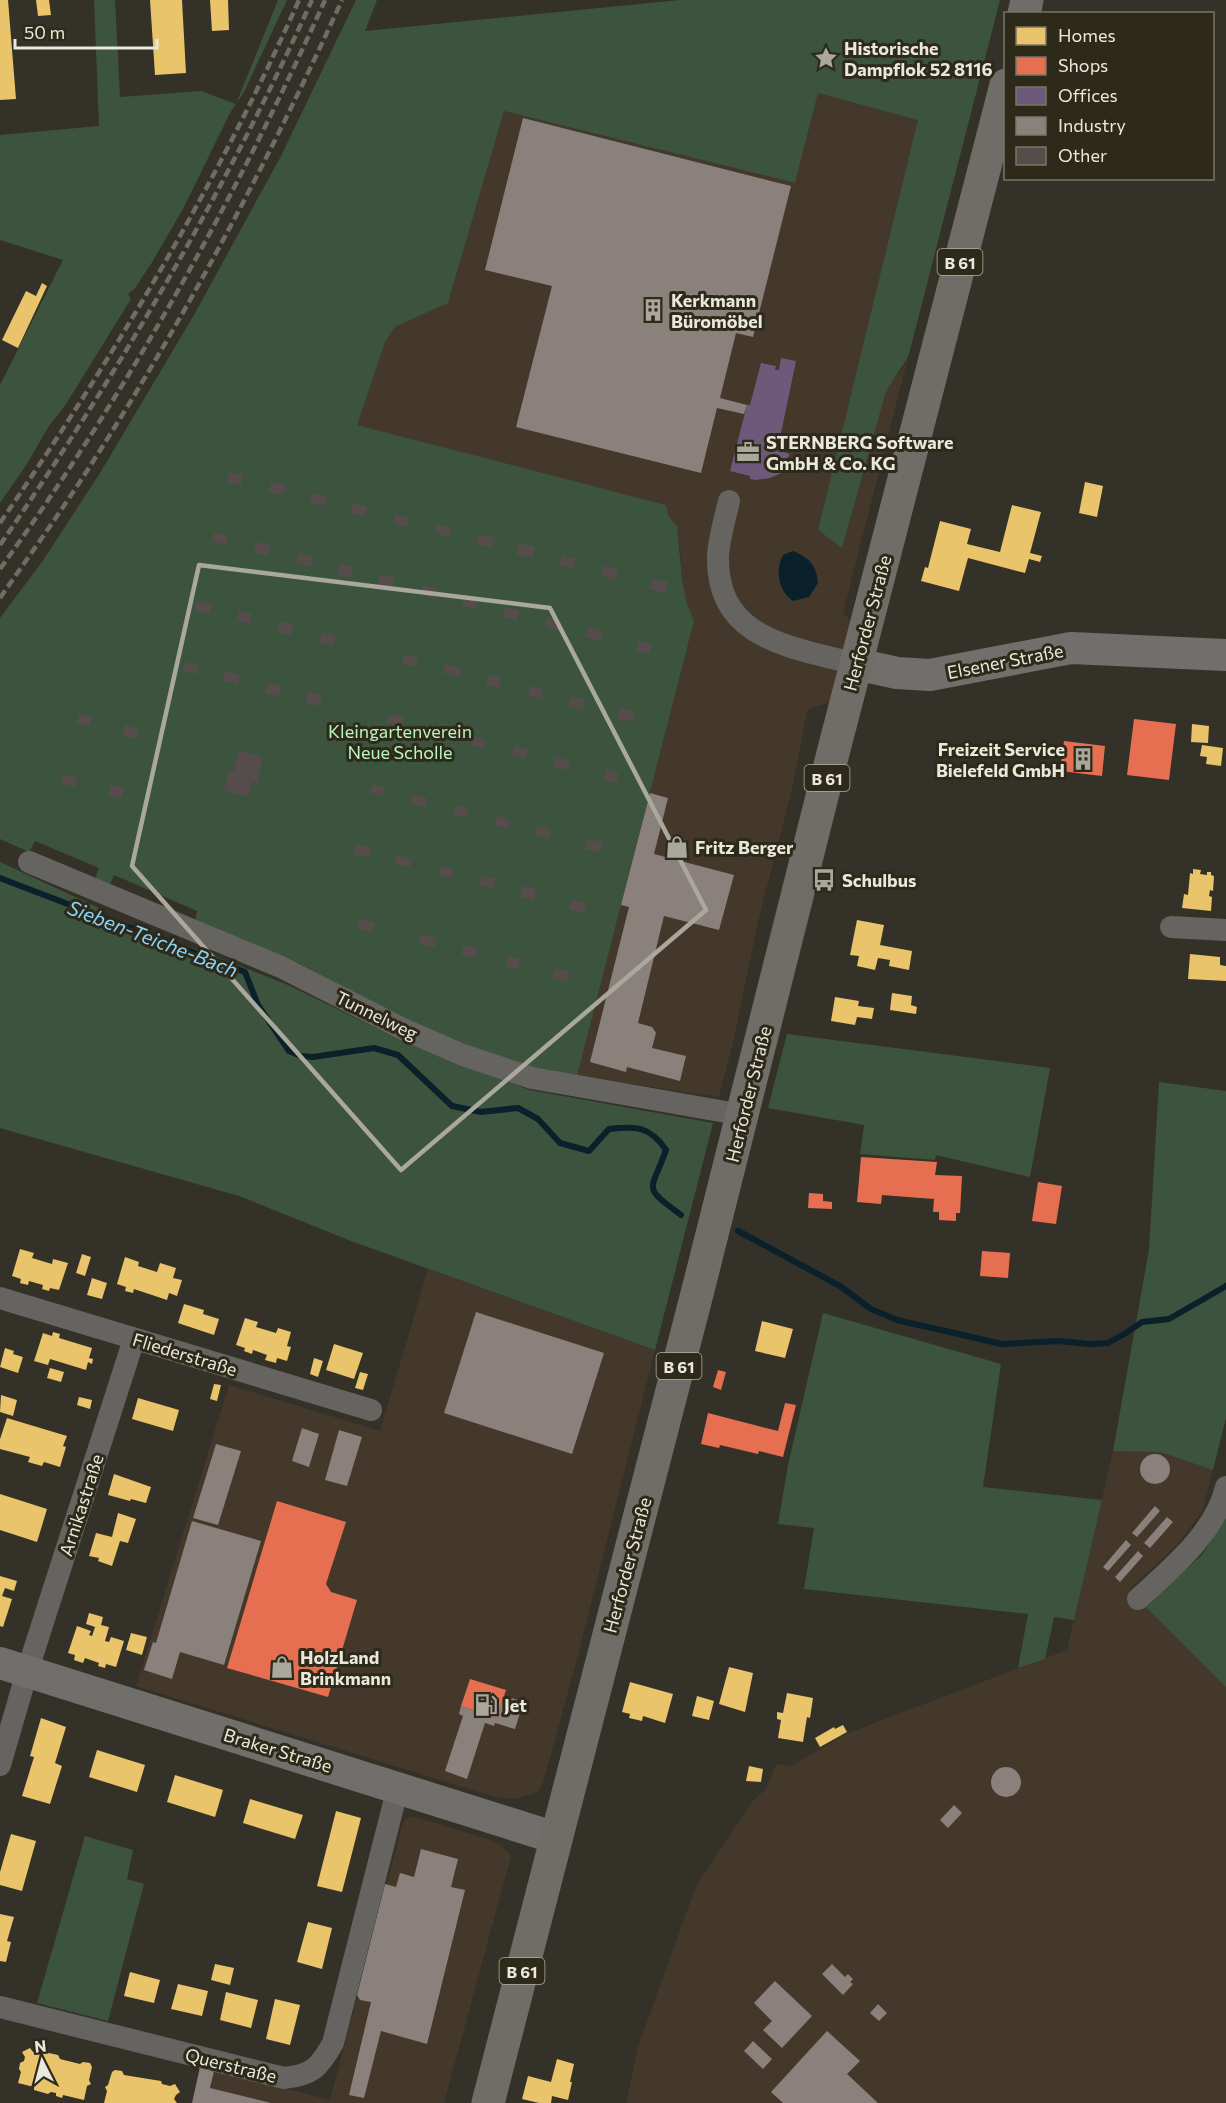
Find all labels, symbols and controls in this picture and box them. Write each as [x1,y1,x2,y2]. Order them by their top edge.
scale bar [15,12,158,50]
legend [1004,12,1214,180]
text: 50 m [24,21,65,43]
text: Homes [1058,24,1116,46]
place label: Historische Dampflok 52 8116 [844,37,993,80]
place icon: Historische Dampflok 52 8116 [813,45,839,71]
text: Shops [1058,54,1108,76]
text: Offices [1058,84,1118,106]
text: Industry [1058,114,1126,136]
text: Other [1058,144,1107,166]
road number: B 61 [938,249,982,275]
place label: Kerkmann Büromöbel [671,289,763,332]
building icon: Kerkmann Büromöbel [640,297,666,323]
place label: STERNBERG Software GmbH & Co. KG [766,431,953,474]
office icon: STERNBERG Software GmbH & Co. KG [735,439,761,465]
street label: Herforder Straße [838,553,896,693]
street label: Elsener Straße [945,639,1065,683]
park label: Kleingartenverein Neue Scholle [328,720,472,763]
place label: Freizeit Service Bielefeld GmbH [936,738,1065,781]
building icon: Freizeit Service Bielefeld GmbH [1070,746,1096,772]
road number: B 61 [804,765,850,791]
shop icon: Fritz Berger [664,834,690,860]
place label: Fritz Berger [695,836,794,858]
bus stop icon: Schulbus [811,867,837,893]
place label: Schulbus [842,869,916,891]
water label: Sieben-Teiche-Bach [65,894,241,982]
street label: Tunnelweg [333,986,422,1044]
street label: Herforder Straße [720,1024,776,1164]
street label: Fliederstraße [130,1328,240,1380]
road number: B 61 [656,1353,702,1379]
street label: Arnikastraße [54,1451,108,1559]
street label: Herforder Straße [598,1495,656,1635]
place label: HolzLand Brinkmann [300,1646,391,1689]
shop icon: HolzLand Brinkmann [269,1654,295,1680]
fuel station icon: Jet [473,1692,499,1718]
place label: Jet [504,1694,527,1716]
street label: Braker Straße [221,1723,335,1777]
road number: B 61 [500,1958,544,1984]
north arrow [12,2031,72,2091]
text: N [33,2036,47,2056]
street label: Querstraße [183,2043,279,2087]

